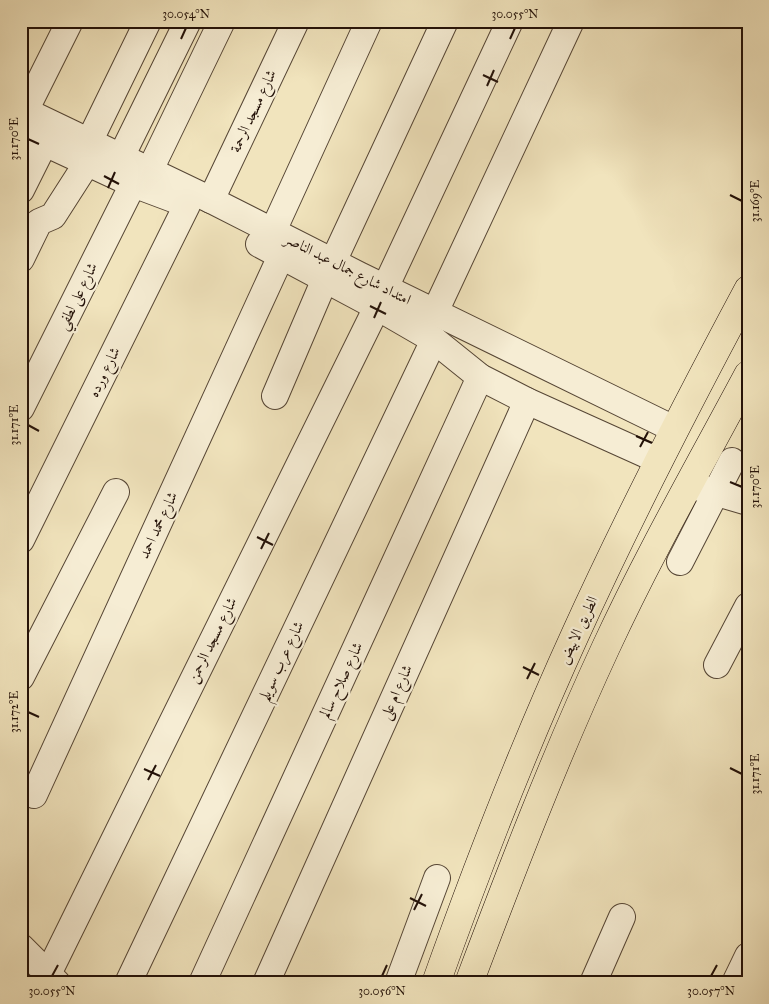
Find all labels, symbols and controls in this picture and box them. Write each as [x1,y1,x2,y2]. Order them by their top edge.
text: 30.054°N [162,7,210,21]
text: 30.055°N [492,7,538,21]
street label: شارع مسجد الرحمة [226,67,284,157]
text: 31.170°E [7,117,21,161]
text: 31.169°E [748,179,762,222]
street label: امتداد شارع جمال عبد الناصر [278,228,414,312]
street label: شارع على لطفي [53,259,106,335]
street label: شارع ورده [84,344,127,402]
text: 31.171°E [7,404,21,445]
text: 31.170°E [748,465,762,509]
street label: شارع محمد احمد [135,489,185,563]
street label: الطريق الابيض [554,593,603,667]
street label: شارع مسجد الرحمن [184,594,244,687]
street label: شارع عرب سويلم [255,618,313,706]
street label: شارع صلاح سالم [316,639,370,723]
street label: شارع ام على [376,662,420,724]
text: 31.172°E [7,691,21,733]
text: 31.171°E [748,753,762,794]
text: 30.055°N [29,984,75,998]
text: 30.056°N [358,984,406,998]
text: 30.057°N [687,984,735,998]

